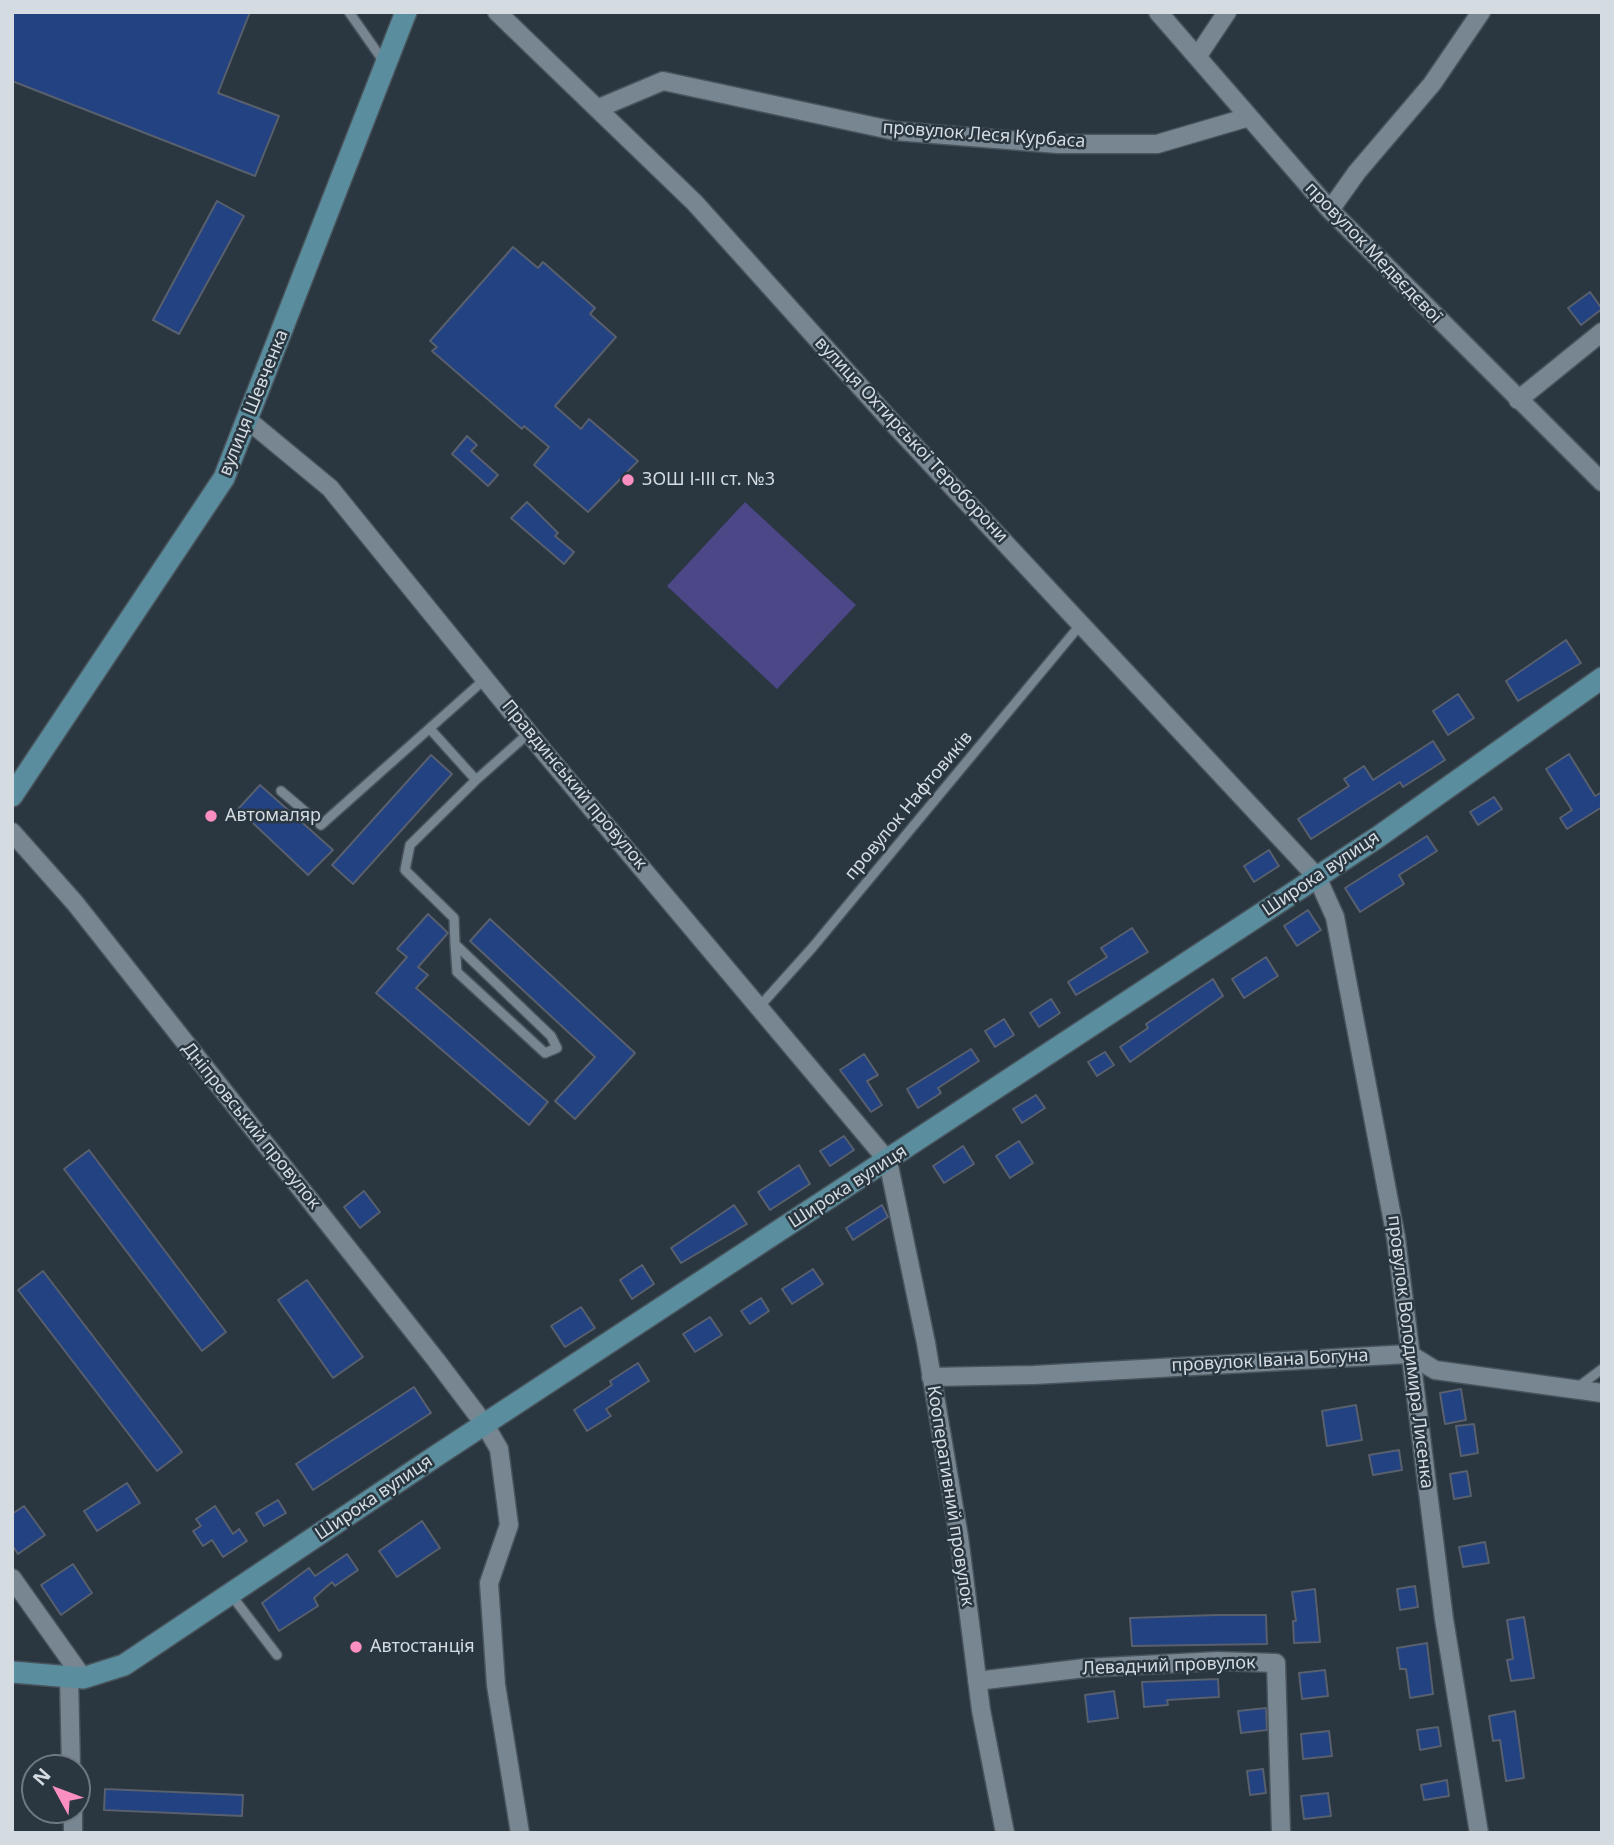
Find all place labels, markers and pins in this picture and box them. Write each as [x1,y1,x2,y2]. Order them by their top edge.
place label: ЗОШ І-ІІІ ст. №3 [642,469,775,491]
marker: ЗОШ І-ІІІ ст. №3 [620,472,636,488]
place label: Автомаляр [225,805,321,827]
marker: Автомаляр [203,808,219,824]
place label: Автостанція [370,1636,475,1658]
marker: Автостанція [348,1639,364,1655]

